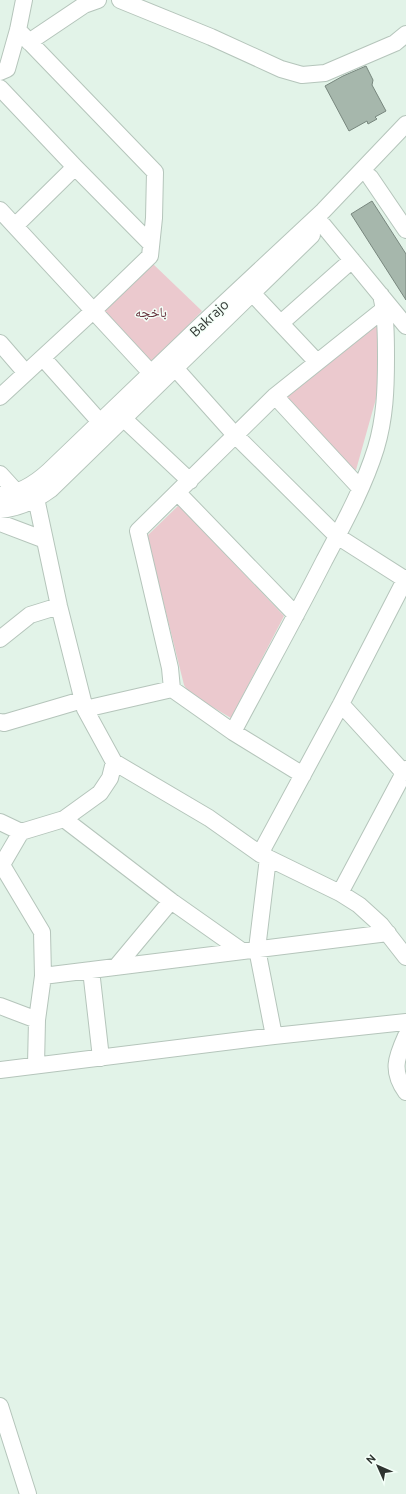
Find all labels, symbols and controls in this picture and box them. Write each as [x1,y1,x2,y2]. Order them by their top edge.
street label: Bakrajo [186,296,232,340]
park label: باخچە [135,304,167,321]
north arrow [358,1446,398,1486]
text: N [364,1452,378,1466]

